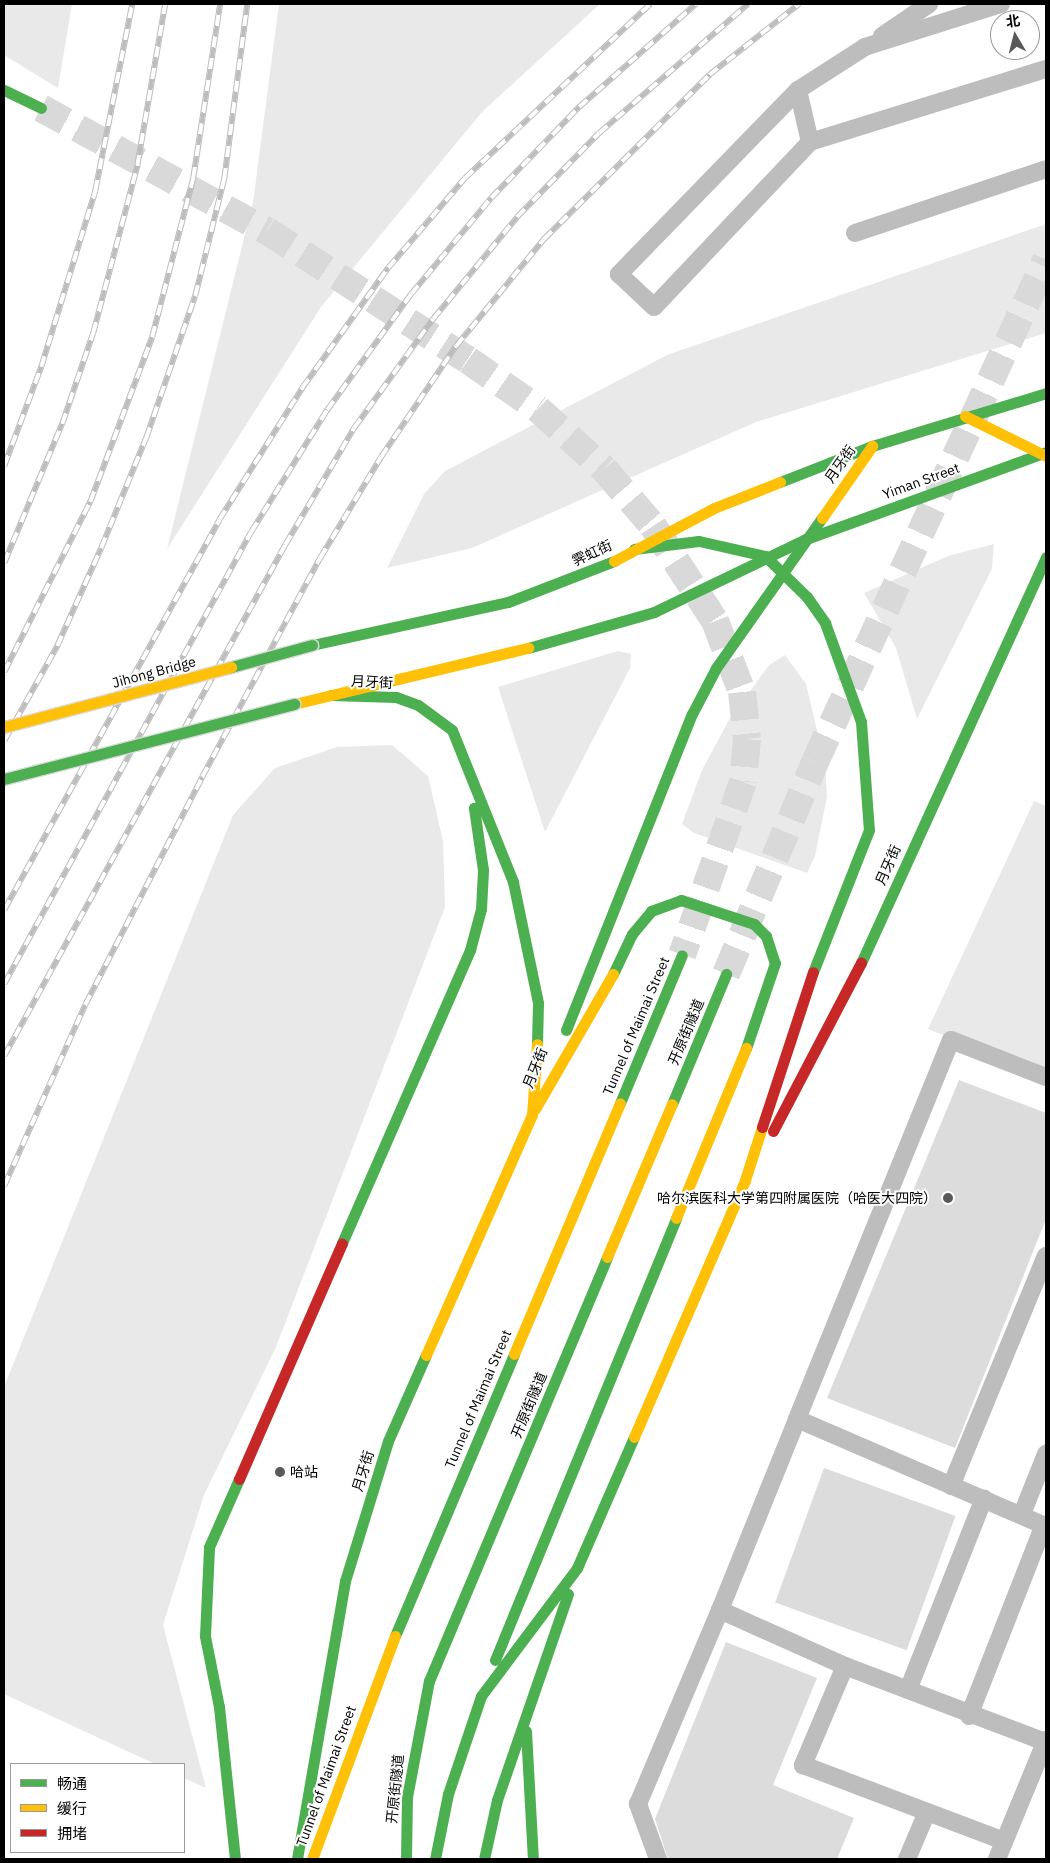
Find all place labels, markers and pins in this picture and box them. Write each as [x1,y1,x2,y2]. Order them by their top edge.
place label: 哈尔滨医科大学第四附属医院（哈医大四院） [657,1190,937,1206]
marker: 哈尔滨医科大学第四附属医院（哈医大四院） [941,1191,955,1205]
place label: 哈站 [290,1464,318,1480]
marker: 哈站 [274,1466,286,1478]

